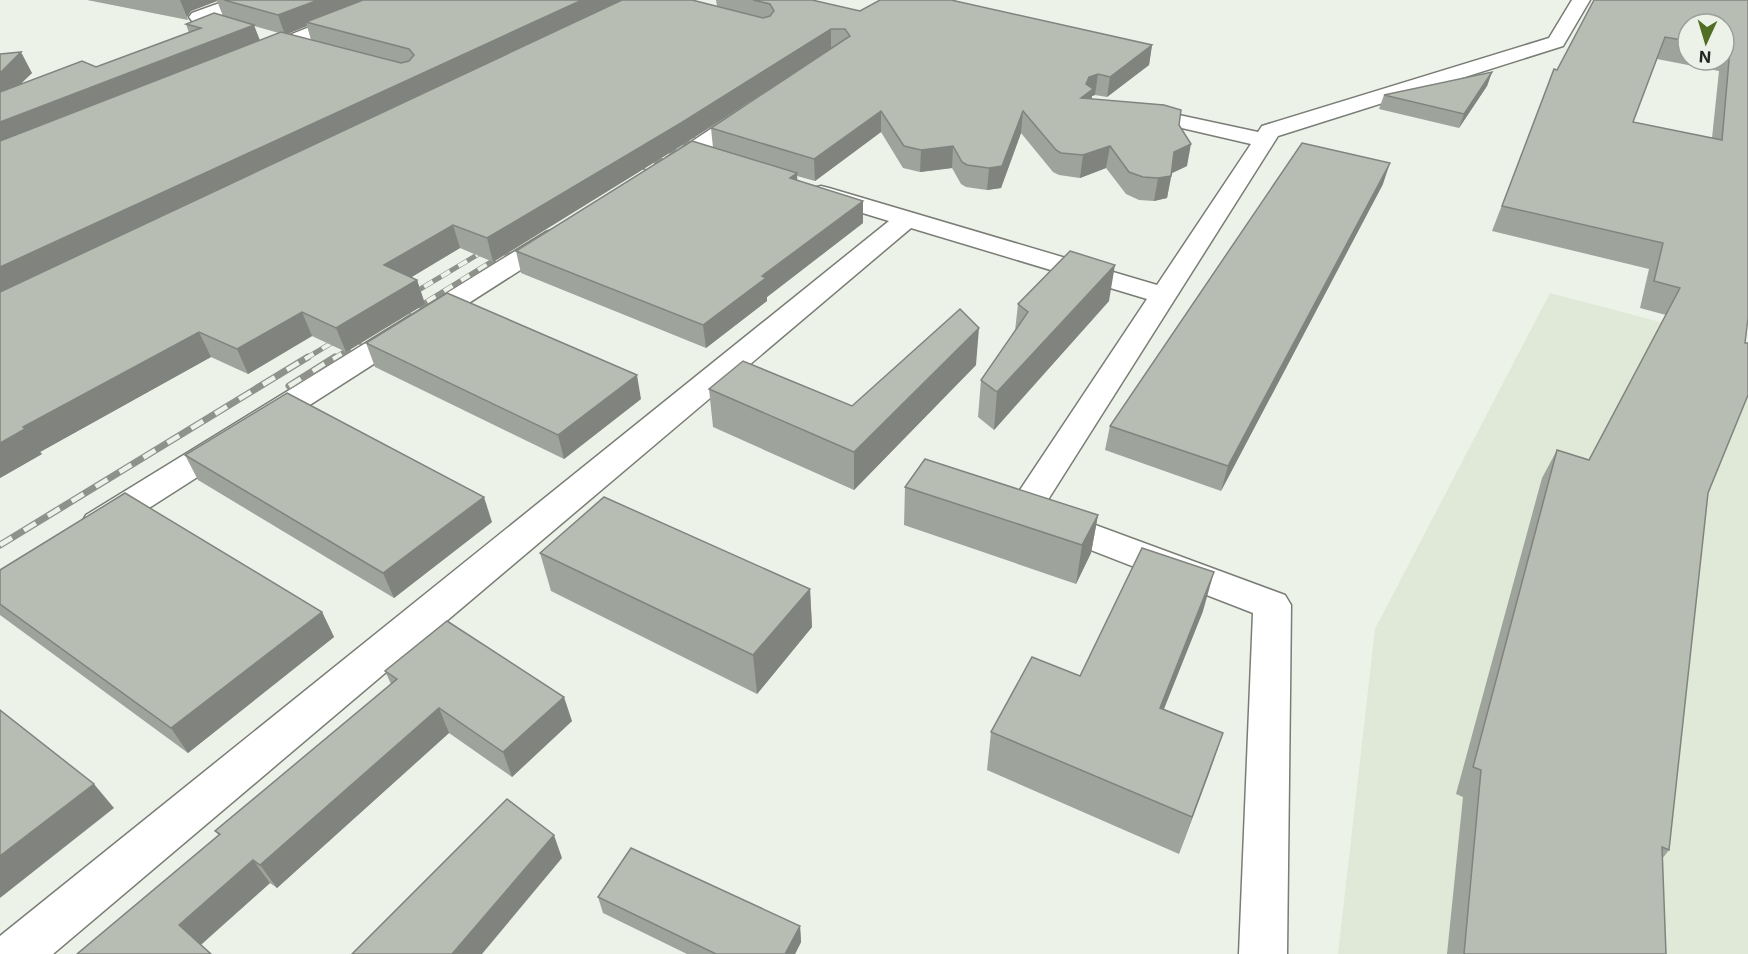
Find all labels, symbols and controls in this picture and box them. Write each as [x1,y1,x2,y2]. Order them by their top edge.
north arrow [1676,12,1736,72]
text: N [1698,47,1712,67]

